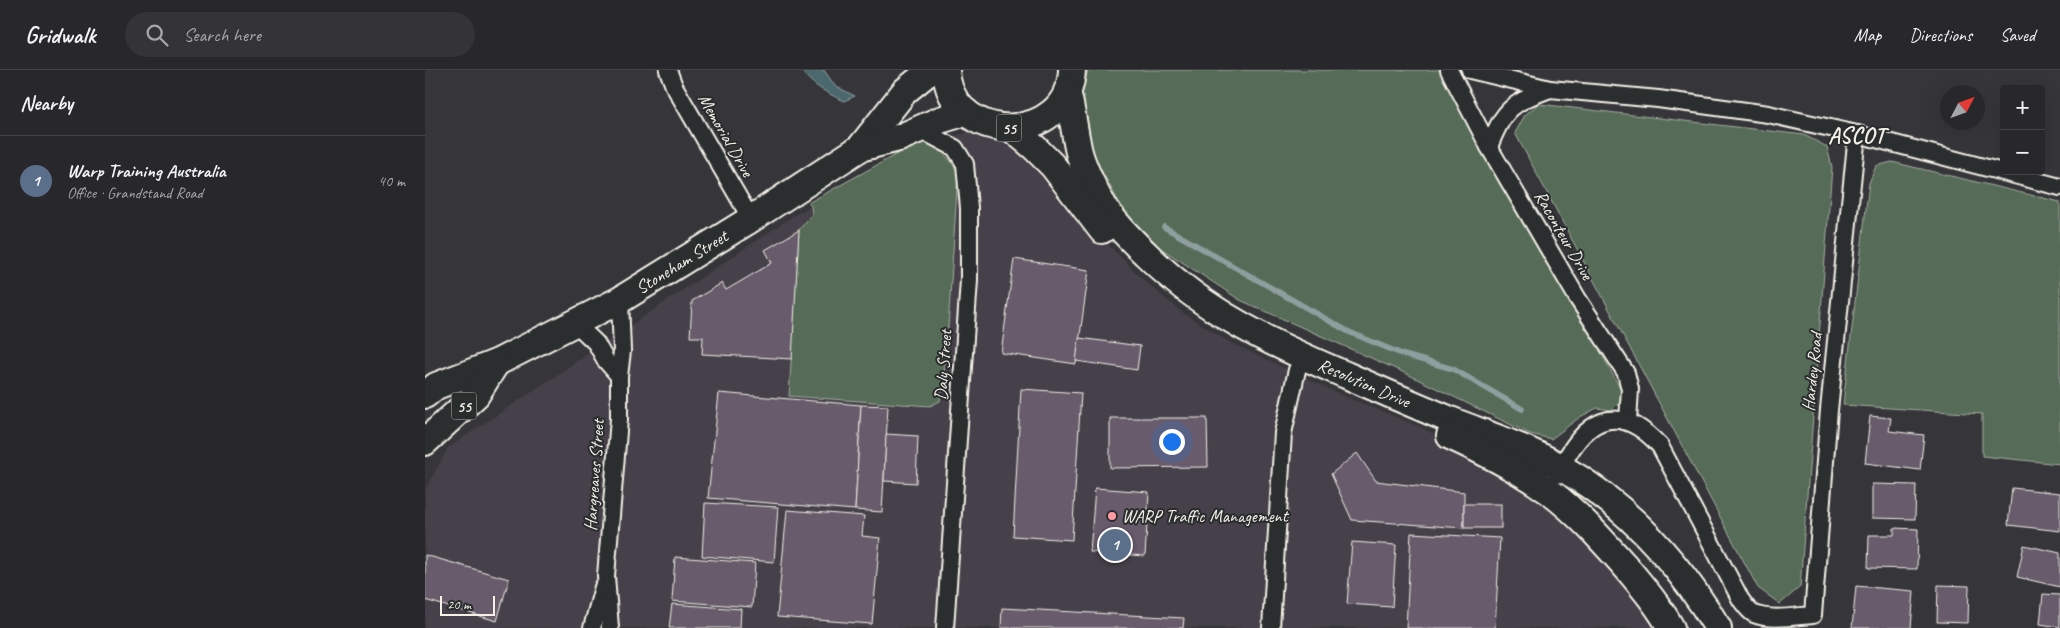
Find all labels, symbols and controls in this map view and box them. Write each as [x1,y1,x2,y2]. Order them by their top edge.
search box [125,12,475,57]
text: Gridwalk [25,20,95,50]
icon: search [143,21,171,49]
text: Search here [183,23,261,47]
text: Map [1854,24,1881,46]
text: Directions [1909,24,1972,46]
text: Saved [2000,24,2035,46]
north arrow [1940,85,1985,130]
map controls [2000,85,2045,175]
button: + [2000,85,2045,130]
street label: Memorial Drive [693,89,759,182]
text: Nearby [20,90,73,116]
road number: 55 [997,114,1021,142]
district label: ASCOT [1828,122,1890,150]
button: − [2000,130,2045,175]
text: Warp Training Australia [67,159,226,183]
text: 1 [32,171,40,191]
text: 40 m [378,171,405,191]
text: Office · Grandstand Road [67,183,203,203]
street label: Raconteur Drive [1530,186,1599,285]
street label: Stoneham Street [631,224,733,299]
street label: Daly Street [930,327,957,401]
street label: Hardey Road [1797,329,1827,412]
street label: Resolution Drive [1315,353,1414,413]
road number: 55 [451,392,477,420]
street label: Hargreaves Street [579,416,609,531]
your location [1159,429,1185,455]
place label: WARP Traffic Management [1122,505,1290,527]
marker: WARP Traffic Management [1106,510,1118,522]
pin: 1 [1099,526,1131,564]
scale bar [440,593,495,616]
text: 20 m [447,596,471,613]

